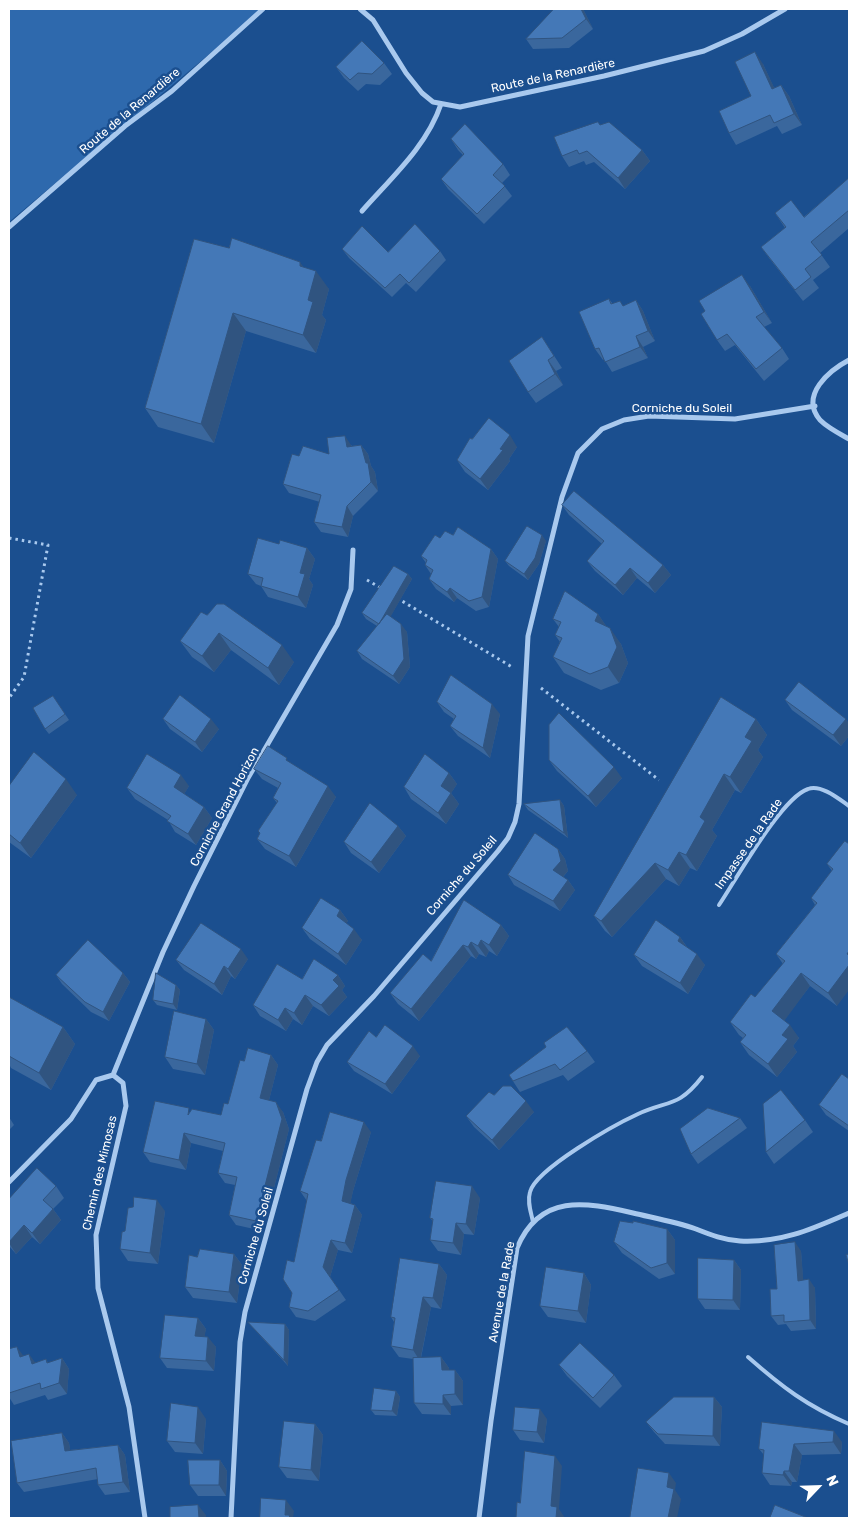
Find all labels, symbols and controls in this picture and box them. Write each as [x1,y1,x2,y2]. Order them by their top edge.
street label: Route de la Renardière [490,56,616,96]
street label: Route de la Renardière [77,65,183,157]
street label: Corniche du Soleil [632,402,732,416]
street label: Corniche Grand Horizon [187,745,263,869]
street label: Impasse de la Rade [712,796,786,892]
street label: Corniche du Soleil [424,833,500,919]
street label: Chemin des Mimosas [80,1114,120,1232]
street label: Corniche du Soleil [235,1186,277,1286]
street label: Avenue de la Rade [486,1240,518,1344]
north arrow [793,1462,843,1512]
text: N [822,1473,842,1489]

